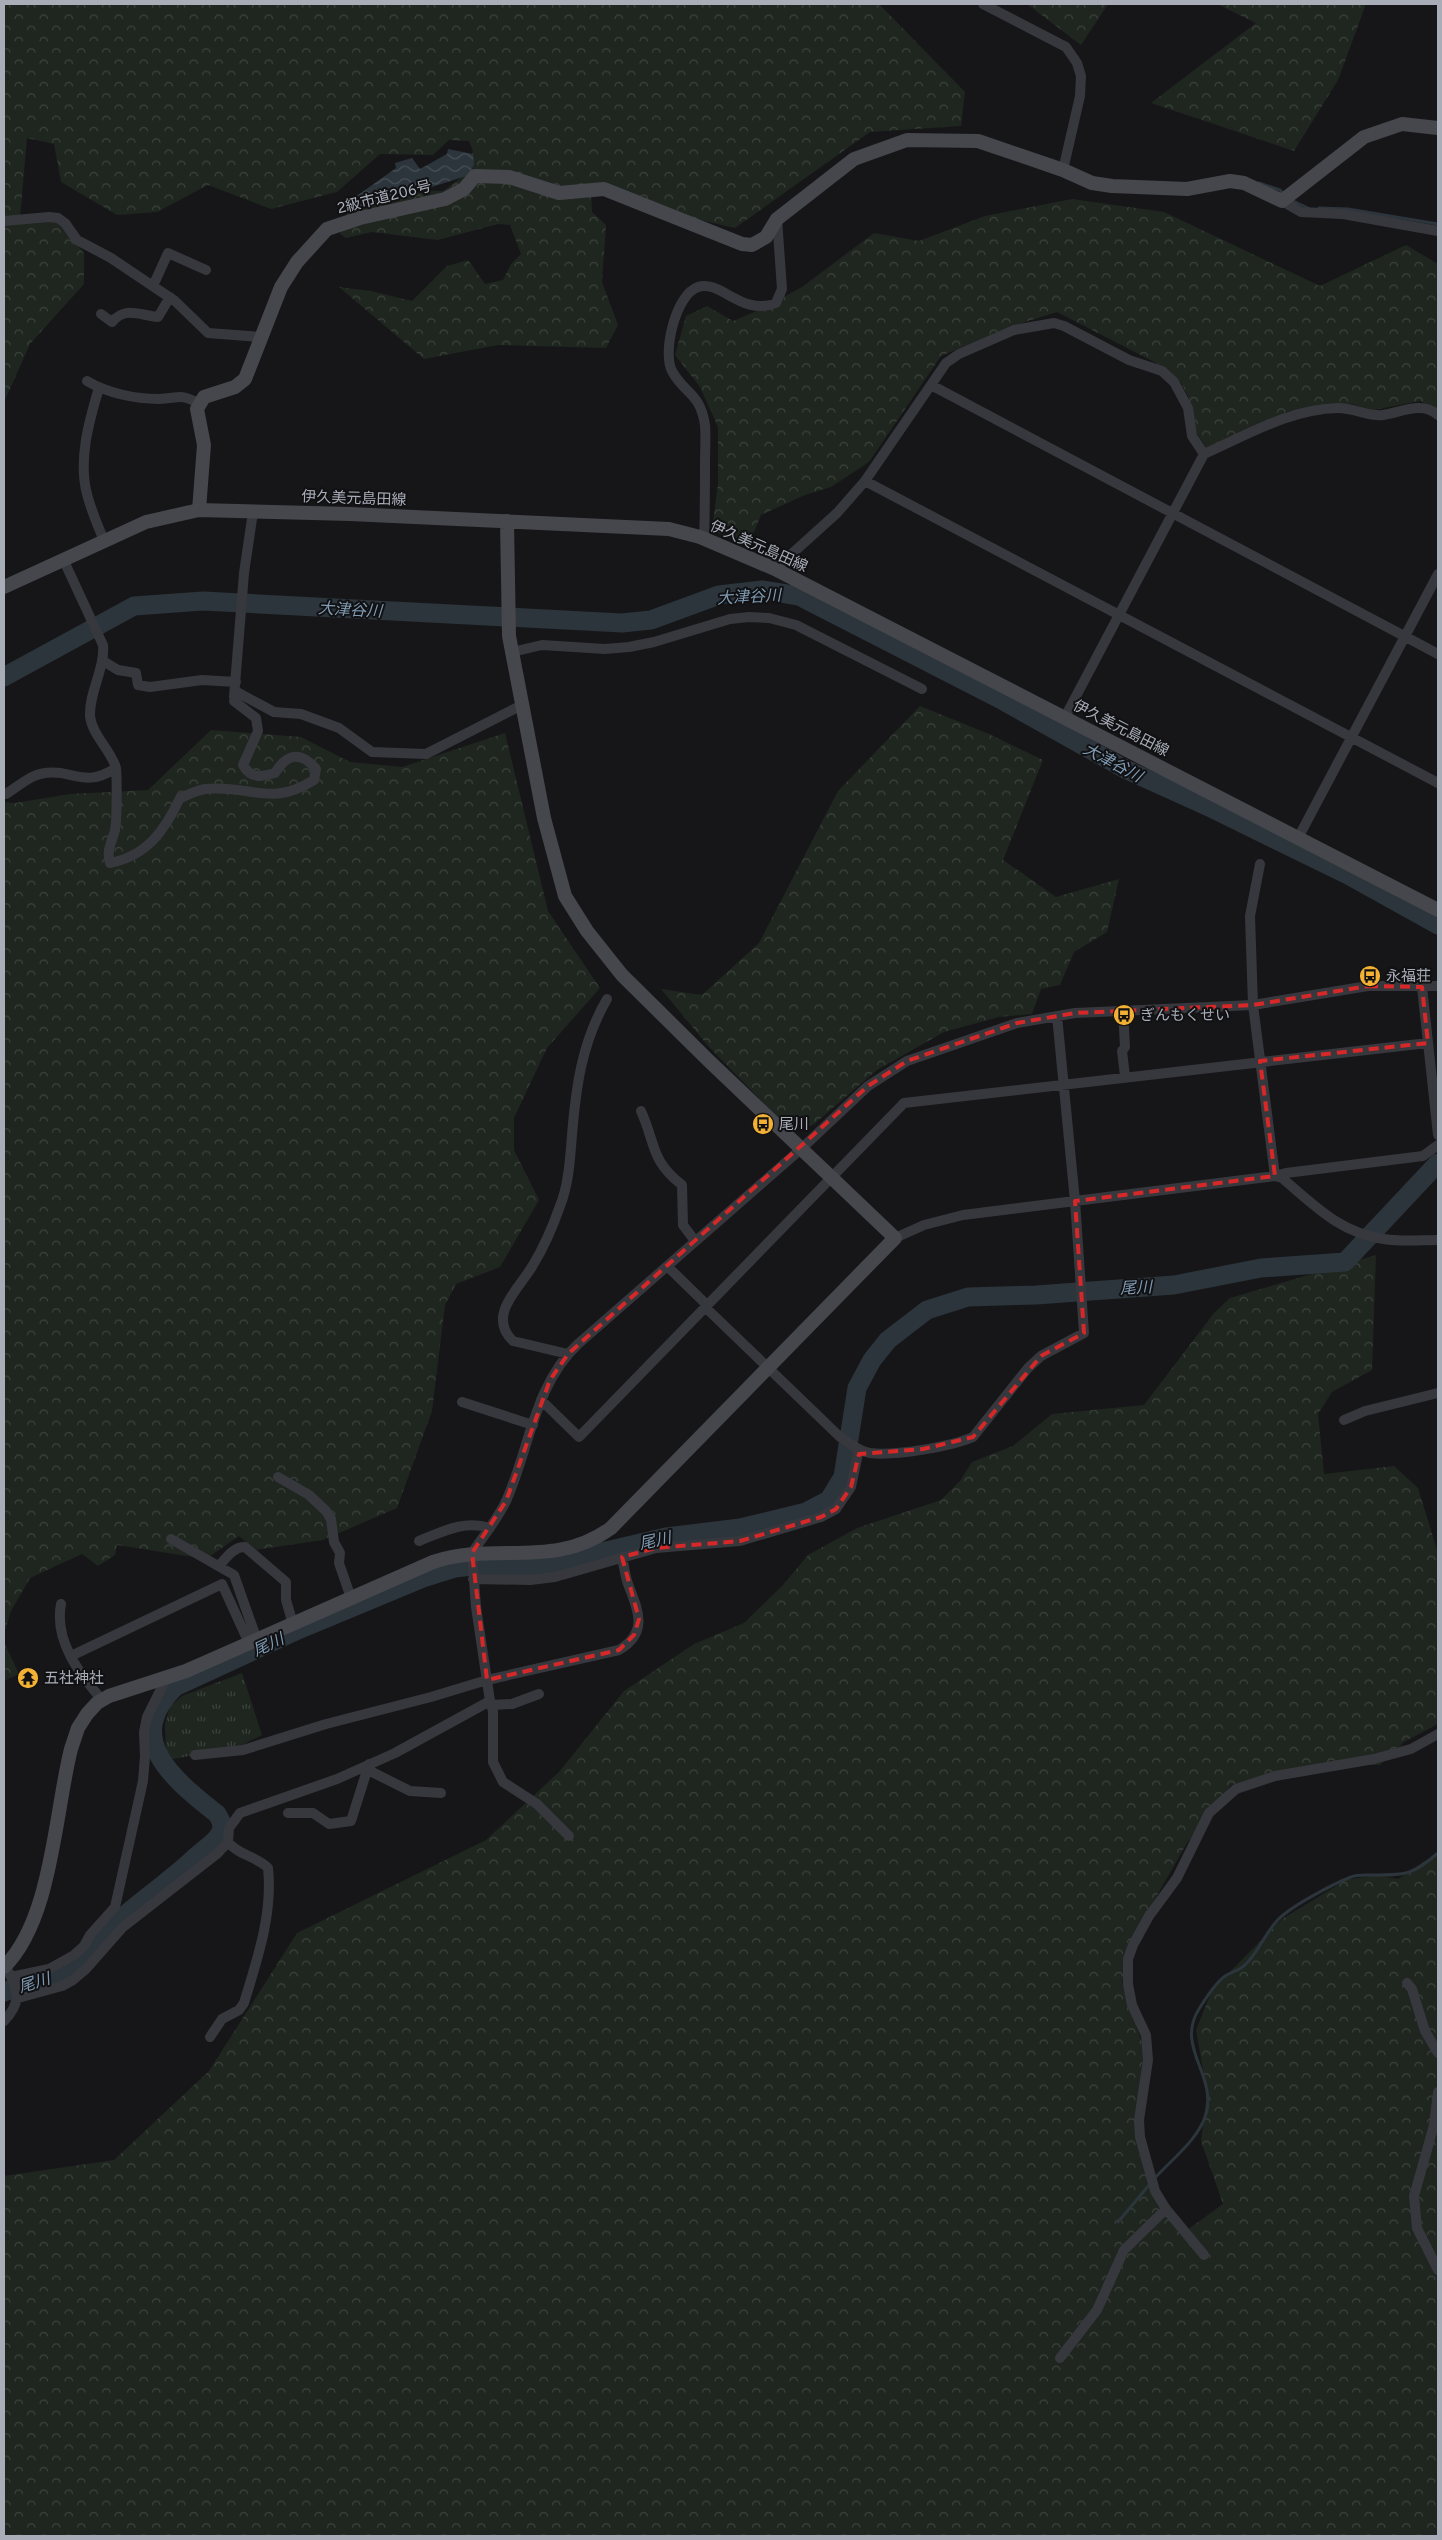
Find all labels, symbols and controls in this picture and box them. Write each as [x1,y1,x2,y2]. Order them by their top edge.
street label: 2級市道206号 [335,178,434,219]
street label: 伊久美元島田線 [301,488,407,511]
street label: 伊久美元島田線 [707,517,810,577]
water label: 大津谷川 [717,586,784,610]
water label: 大津谷川 [317,599,384,623]
street label: 伊久美元島田線 [1069,697,1171,762]
water label: 大津谷川 [1079,740,1147,789]
bus stop icon: 永福荘 [1358,964,1382,988]
place label: 永福荘 [1386,968,1431,987]
bus stop icon: ぎんもくせい [1112,1003,1136,1027]
place label: ぎんもくせい [1140,1007,1230,1026]
bus stop icon: 尾川 [751,1112,775,1136]
place label: 尾川 [779,1116,809,1135]
water label: 尾川 [1120,1278,1155,1300]
water label: 尾川 [638,1528,675,1555]
water label: 尾川 [250,1629,289,1662]
temple icon: 五社神社 [16,1666,40,1690]
place label: 五社神社 [44,1670,104,1689]
water label: 尾川 [16,1969,55,1998]

